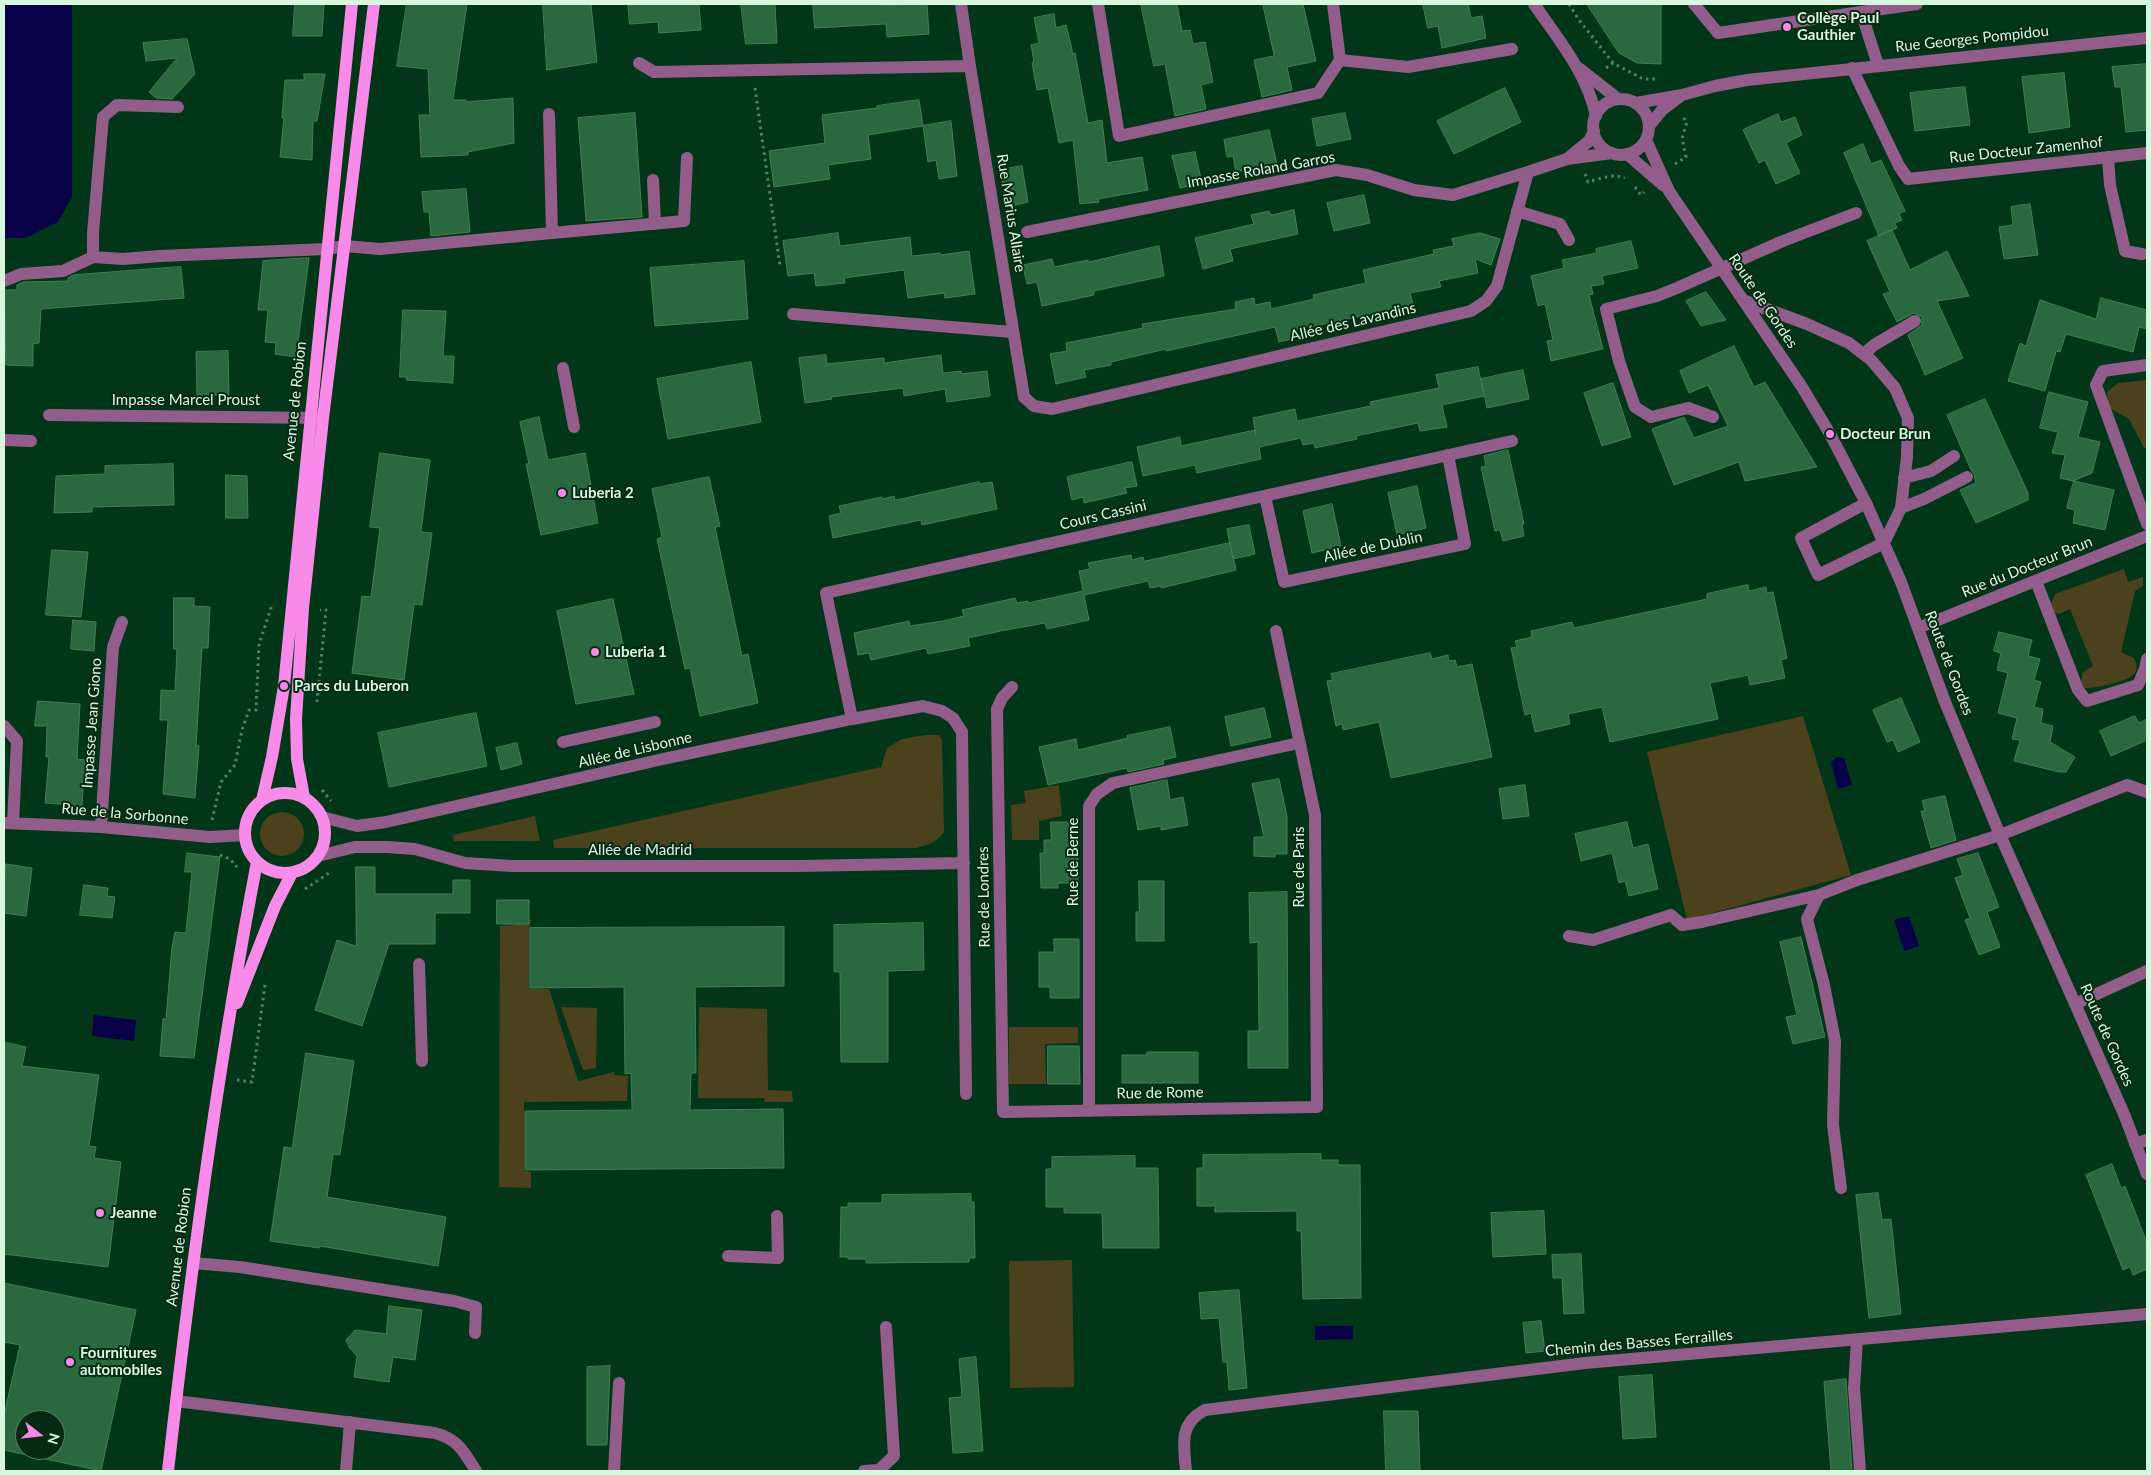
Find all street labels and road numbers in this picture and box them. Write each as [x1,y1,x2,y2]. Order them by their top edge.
street label: Rue Georges Pompidou [1894,22,2050,56]
street label: Rue Docteur Zamenhof [1948,133,2104,167]
street label: Impasse Roland Garros [1186,148,1336,192]
street label: Rue Marius Allaire [993,153,1029,273]
street label: Route de Gordes [1725,250,1801,352]
street label: Allée des Lavandins [1288,299,1418,345]
street label: Avenue de Robion [280,340,310,462]
street label: Impasse Marcel Proust [112,391,260,409]
street label: Cours Cassini [1058,496,1148,534]
street label: Allée de Dublin [1322,528,1424,566]
street label: Rue du Docteur Brun [1959,533,2095,601]
street label: Route de Gordes [1921,608,1977,718]
street label: Impasse Jean Giono [78,657,106,789]
street label: Allée de Lisbonne [576,728,694,772]
street label: Rue de la Sorbonne [61,799,189,829]
street label: Rue de Berne [1064,818,1082,906]
street label: Rue de Paris [1290,826,1308,908]
street label: Allée de Madrid [588,841,692,859]
street label: Rue de Londres [974,846,994,948]
street label: Route de Gordes [2076,981,2138,1089]
street label: Rue de Rome [1116,1083,1204,1103]
street label: Avenue de Robion [163,1186,195,1308]
street label: Chemin des Basses Ferrailles [1544,1326,1734,1360]

